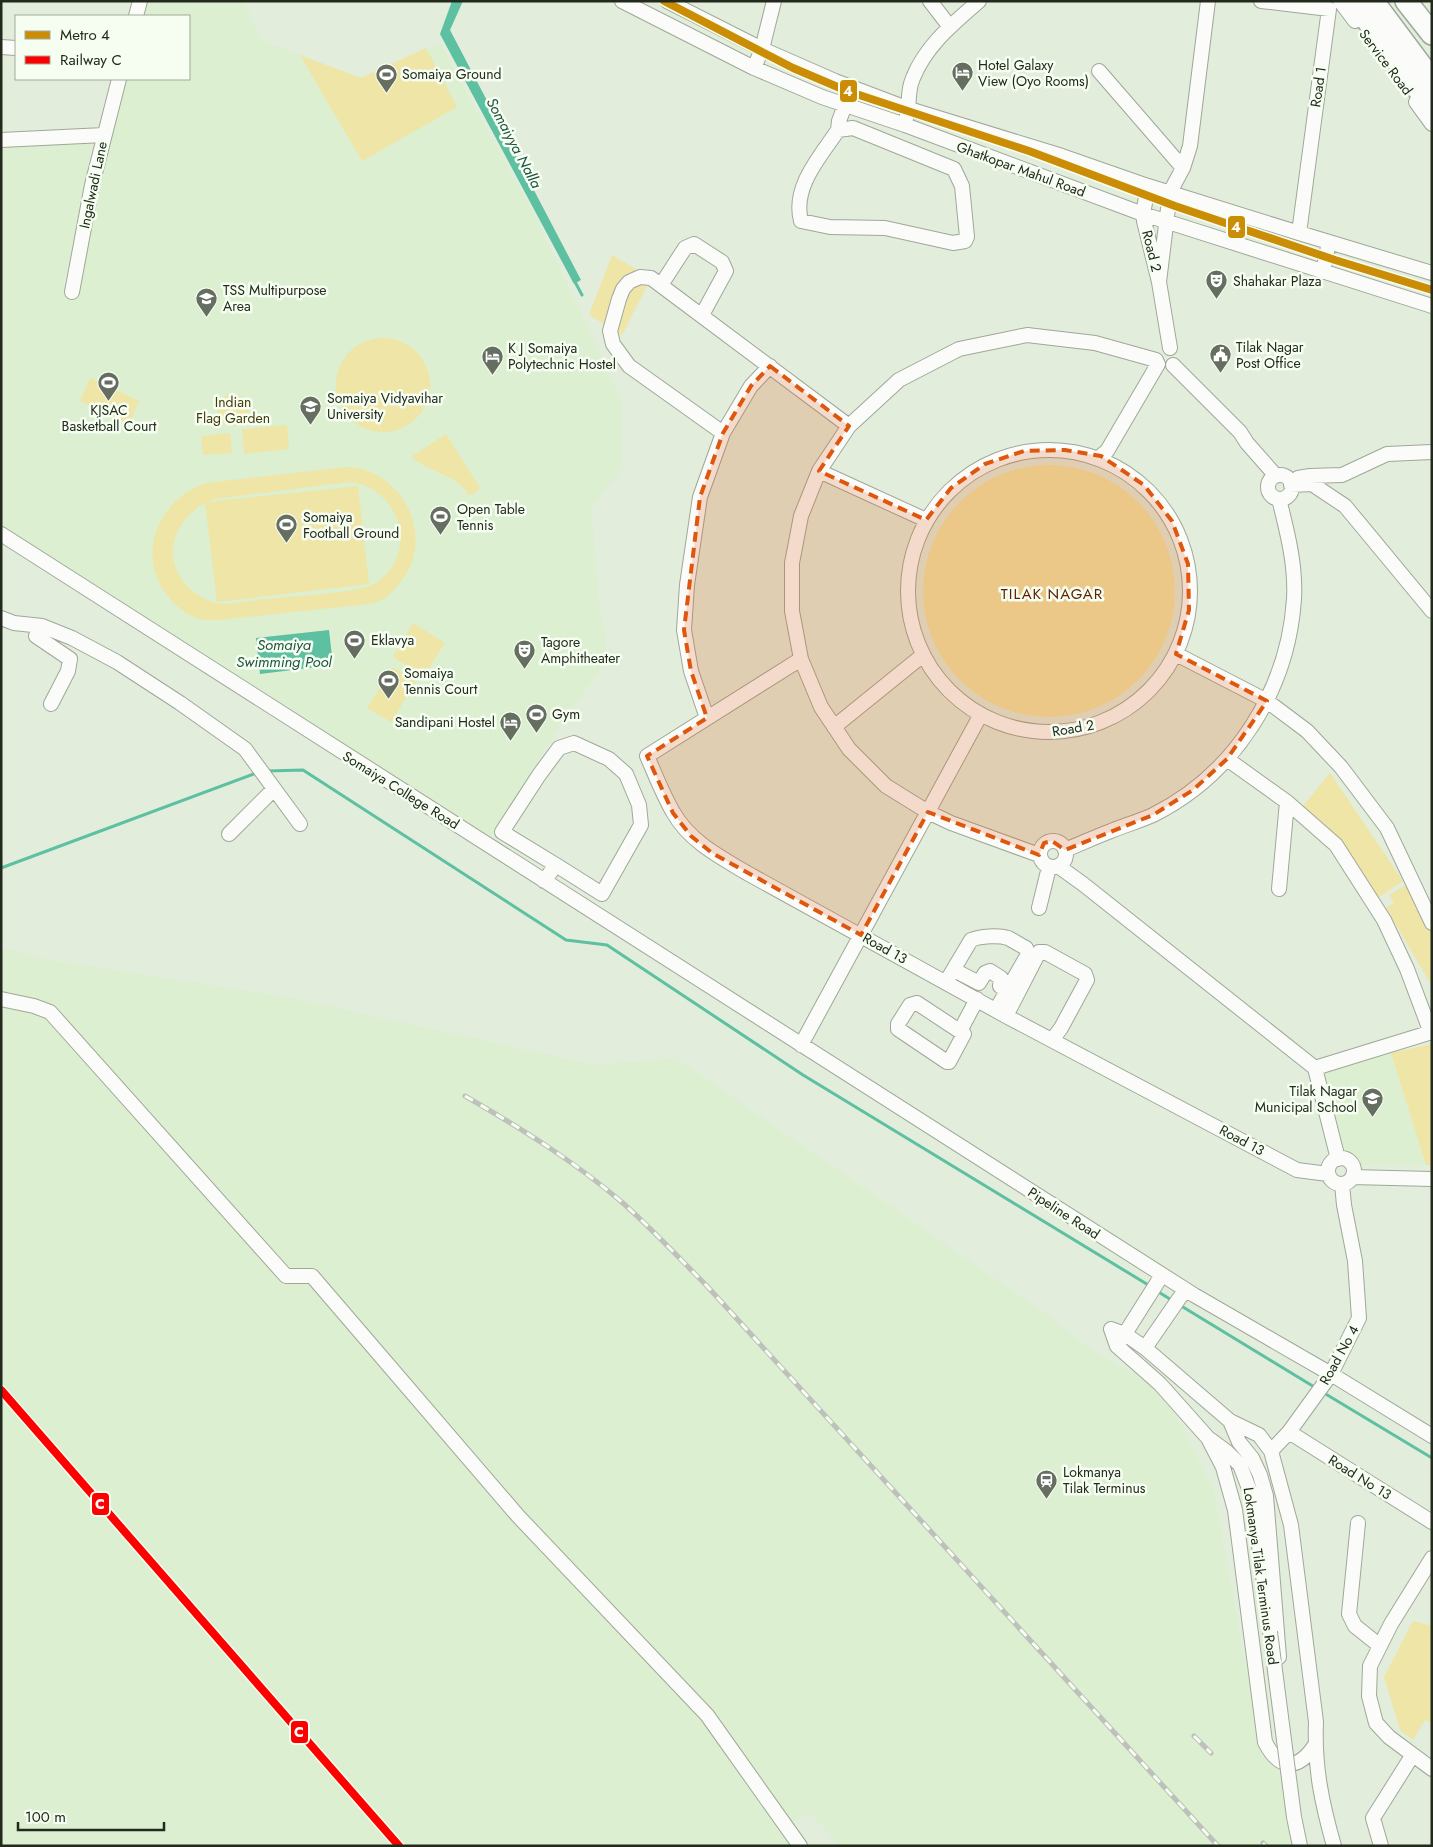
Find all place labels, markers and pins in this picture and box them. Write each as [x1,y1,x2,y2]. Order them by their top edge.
place label: Hotel Galaxy View (Oyo Rooms) [978,55,1089,91]
hotel icon: Hotel Galaxy View (Oyo Rooms) [950,61,974,92]
sports icon: Somaiya Ground [374,62,398,93]
place label: Somaiya Ground [402,64,501,84]
theatre icon: Shahakar Plaza [1205,269,1229,300]
place label: Shahakar Plaza [1233,271,1322,291]
place label: TSS Multipurpose Area [223,280,327,316]
school or university icon: TSS Multipurpose Area [195,286,219,317]
place label: Tilak Nagar Post Office [1236,337,1304,373]
place label: K J Somaiya Polytechnic Hostel [508,338,616,374]
public building icon: Tilak Nagar Post Office [1208,343,1232,374]
hotel icon: K J Somaiya Polytechnic Hostel [480,344,504,375]
sports icon: KJSAC Basketball Court [97,370,121,401]
place label: Somaiya Vidyavihar University [327,388,443,424]
school or university icon: Somaiya Vidyavihar University [299,394,323,425]
place label: KJSAC Basketball Court [62,400,157,436]
place label: Open Table Tennis [457,499,525,535]
sports icon: Open Table Tennis [429,505,453,536]
place label: Somaiya Football Ground [303,507,399,543]
sports icon: Somaiya Football Ground [275,513,299,544]
sports icon: Eklavya [343,628,367,659]
place label: Eklavya [371,630,414,650]
place label: Tagore Amphitheater [541,632,620,668]
theatre icon: Tagore Amphitheater [513,638,537,669]
place label: Somaiya Tennis Court [404,663,478,699]
sports icon: Somaiya Tennis Court [376,669,400,700]
sports icon: Gym [524,702,548,733]
place label: Gym [552,704,580,724]
hotel icon: Sandipani Hostel [499,710,523,741]
place label: Sandipani Hostel [395,712,495,732]
place label: Tilak Nagar Municipal School [1255,1081,1357,1117]
school or university icon: Tilak Nagar Municipal School [1361,1087,1385,1118]
place label: Lokmanya Tilak Terminus [1063,1462,1146,1498]
station icon: Lokmanya Tilak Terminus [1035,1468,1059,1499]

